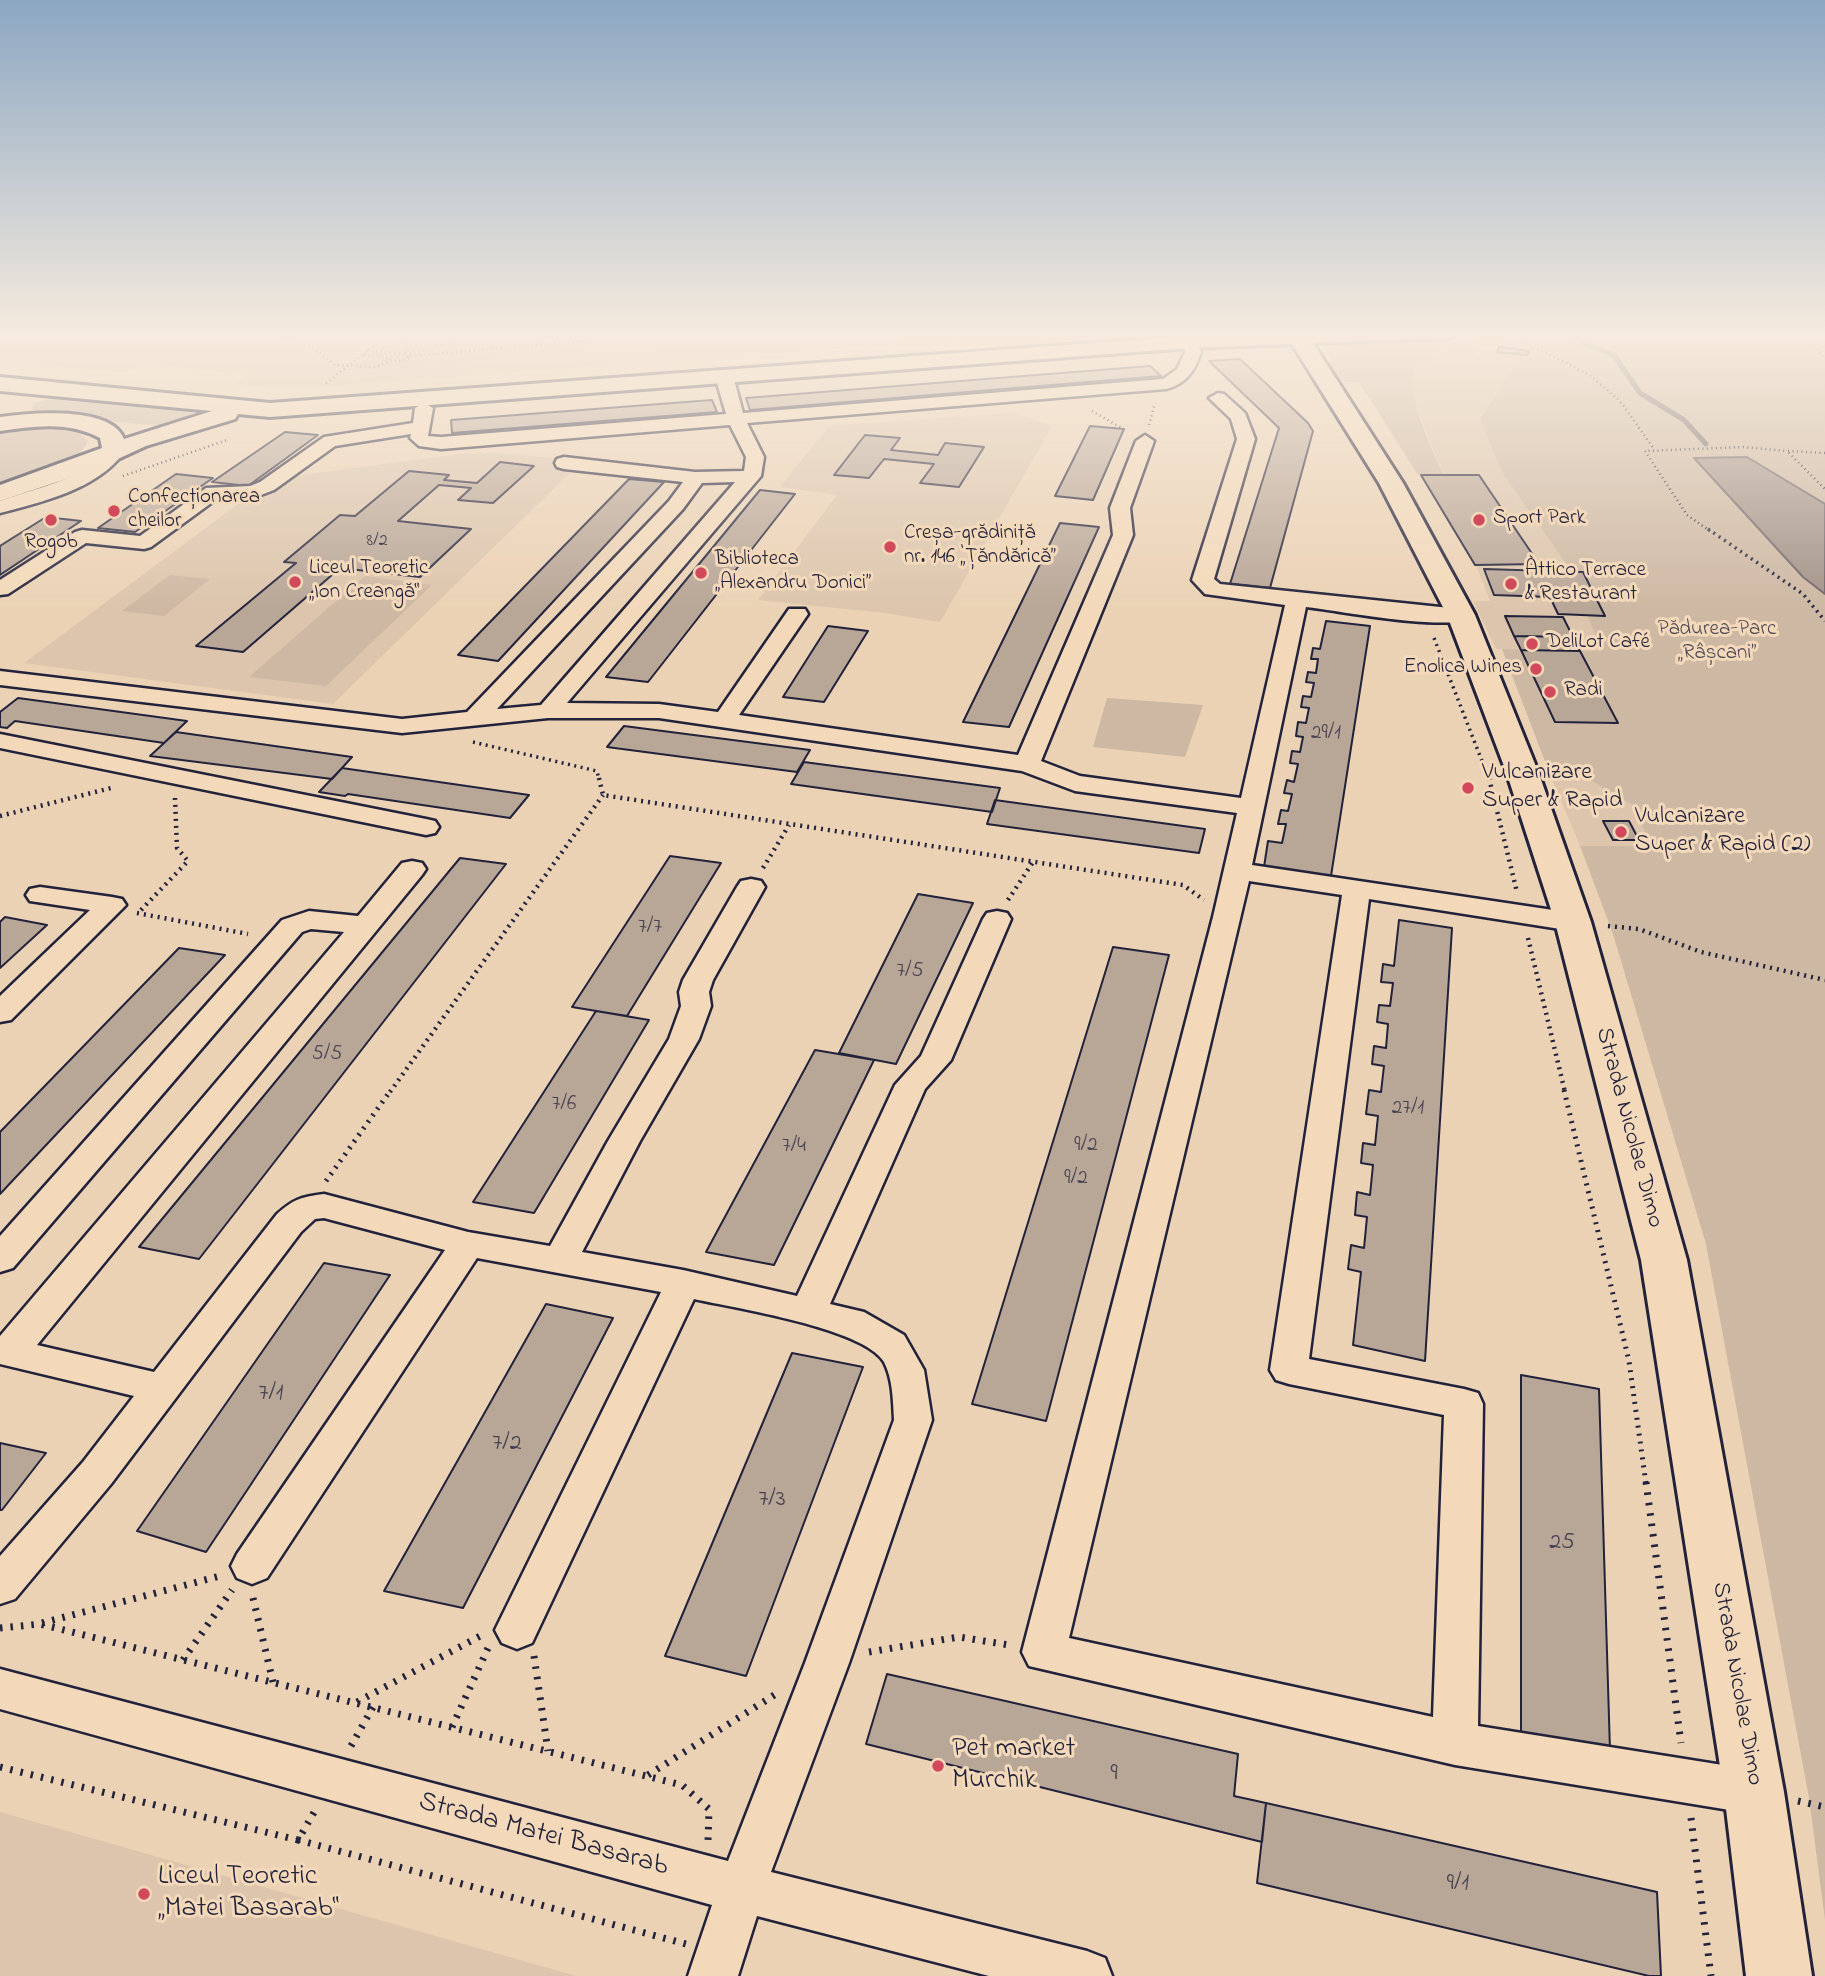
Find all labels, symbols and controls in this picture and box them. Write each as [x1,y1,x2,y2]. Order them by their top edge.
place label: Confecționarea cheilor [128,486,260,536]
marker: Confecționarea cheilor [106,503,122,519]
place label: Sport Park [1493,507,1586,533]
marker: Rogob [43,512,59,528]
marker: Sport Park [1471,512,1487,528]
place label: Creșa-grădiniță nr. 146 „Țăndărică” [904,522,1056,572]
place label: Rogob [24,531,78,557]
house number: 8/2 [366,531,388,553]
marker: Creșa-grădiniță nr. 146 „Țăndărică” [882,539,898,555]
place label: Biblioteca „Alexandru Donici” [715,548,871,598]
place label: Liceul Teoretic „Ion Creangă“ [309,557,428,607]
place label: Àttico Terrace & Restaurant [1525,559,1646,609]
marker: Biblioteca „Alexandru Donici” [693,565,709,581]
marker: Liceul Teoretic „Ion Creangă“ [287,574,303,590]
marker: Àttico Terrace & Restaurant [1503,576,1519,592]
park label: Pădurea-Parc „Râșcani” [1658,618,1776,668]
place label: DeliLot Café [1546,631,1650,657]
marker: DeliLot Café [1524,636,1540,652]
place label: Enolica Wines [1404,656,1522,682]
marker: Enolica Wines [1528,661,1544,677]
place label: Radi [1564,679,1603,705]
marker: Radi [1542,684,1558,700]
house number: 29/1 [1311,722,1341,748]
place label: Vulcanizare Super & Rapid [1482,760,1622,816]
marker: Vulcanizare Super & Rapid [1460,780,1476,796]
place label: Vulcanizare Super & Rapid (2) [1635,804,1810,860]
marker: Vulcanizare Super & Rapid (2) [1613,824,1629,840]
house number: 7/7 [638,916,662,942]
house number: 7/5 [896,960,924,986]
street label: Strada Nicolae Dimo [1587,1025,1669,1231]
house number: 5/5 [312,1043,342,1069]
house number: 7/6 [552,1093,576,1119]
house number: 27/1 [1392,1097,1424,1123]
house number: 9/2 [1074,1134,1098,1160]
house number: 7/4 [782,1135,806,1161]
house number: 9/2 [1064,1167,1088,1193]
house number: 7/1 [259,1381,283,1409]
house number: 7/2 [492,1431,522,1459]
house number: 7/3 [758,1487,786,1515]
house number: 25 [1549,1530,1575,1558]
street label: Strada Nicolae Dimo [1704,1580,1768,1788]
place label: Pet market Murchik [952,1733,1075,1799]
marker: Pet market Murchik [930,1758,946,1774]
house number: 9 [1110,1761,1118,1789]
street label: Strada Matei Basarab [414,1787,672,1885]
place label: Liceul Teoretic „Matei Basarab“ [158,1861,339,1927]
house number: 9/1 [1447,1871,1469,1899]
marker: Liceul Teoretic „Matei Basarab“ [136,1886,152,1902]

